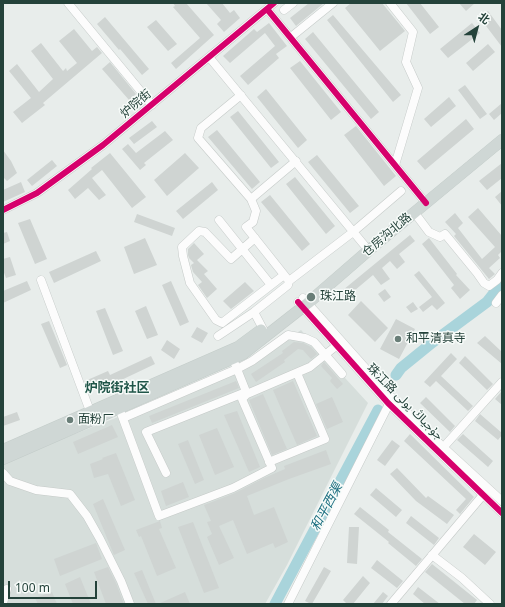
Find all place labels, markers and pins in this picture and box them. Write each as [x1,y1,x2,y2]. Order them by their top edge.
place label: 珠江路 [320,290,356,304]
marker: 珠江路 [305,291,317,303]
place label: 和平清真寺 [406,332,466,346]
marker: 和平清真寺 [393,334,403,344]
place label: 面粉厂 [78,413,114,427]
marker: 面粉厂 [65,415,75,425]

